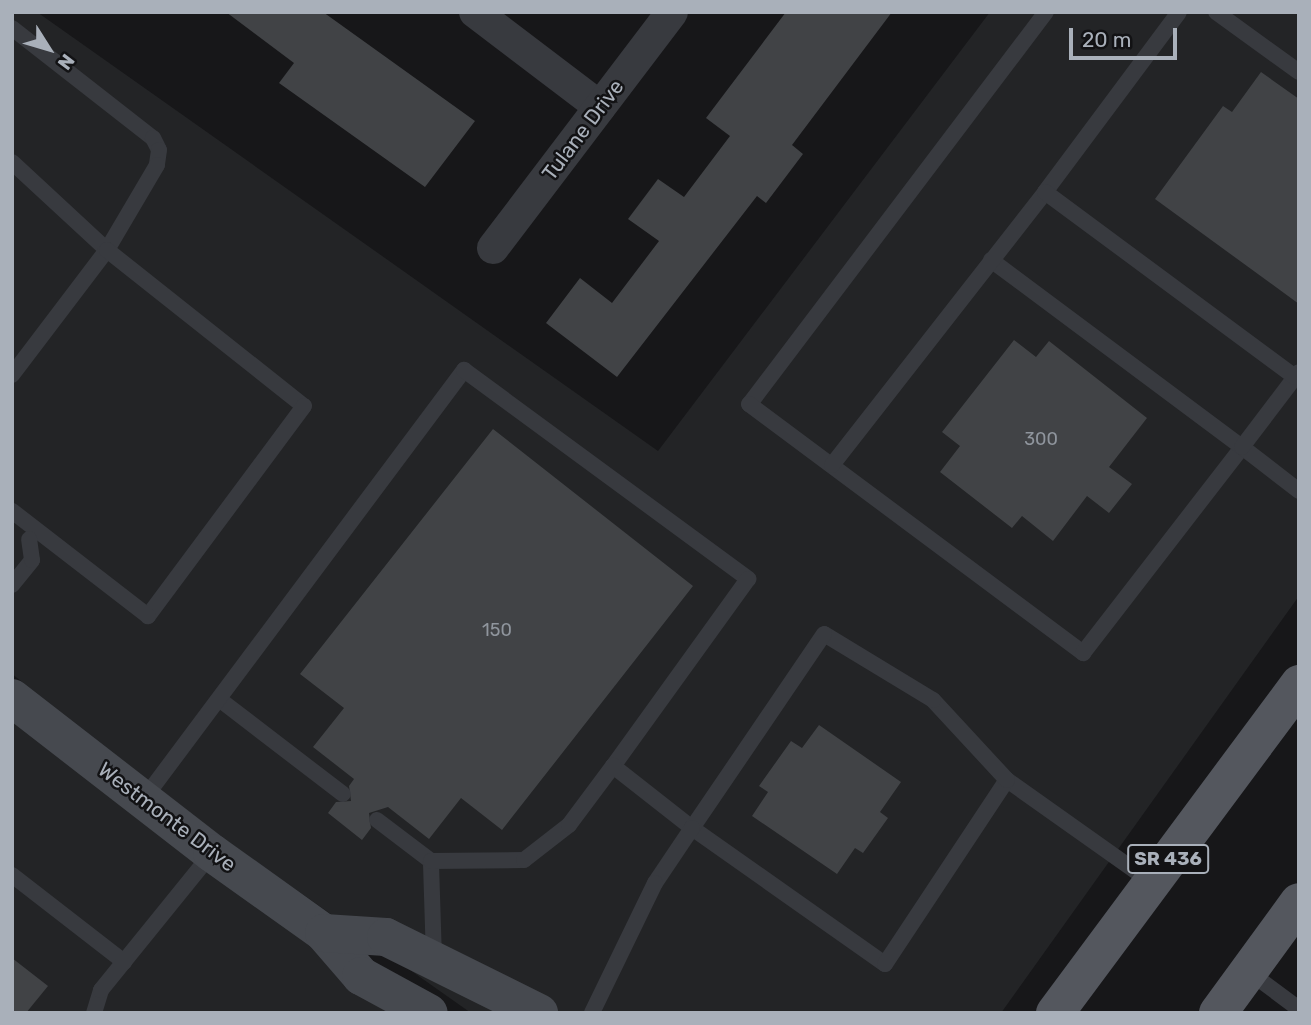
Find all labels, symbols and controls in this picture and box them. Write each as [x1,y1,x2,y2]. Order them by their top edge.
north arrow [14,14,84,84]
scale bar [1073,14,1182,58]
text: 20 m [1082,27,1131,52]
text: N [53,50,79,74]
street label: Tulane Drive [537,75,629,185]
house number: 300 [1024,428,1058,450]
house number: 150 [482,619,512,641]
street label: Westmonte Drive [93,757,241,877]
road number: SR 436 [1126,844,1210,874]

